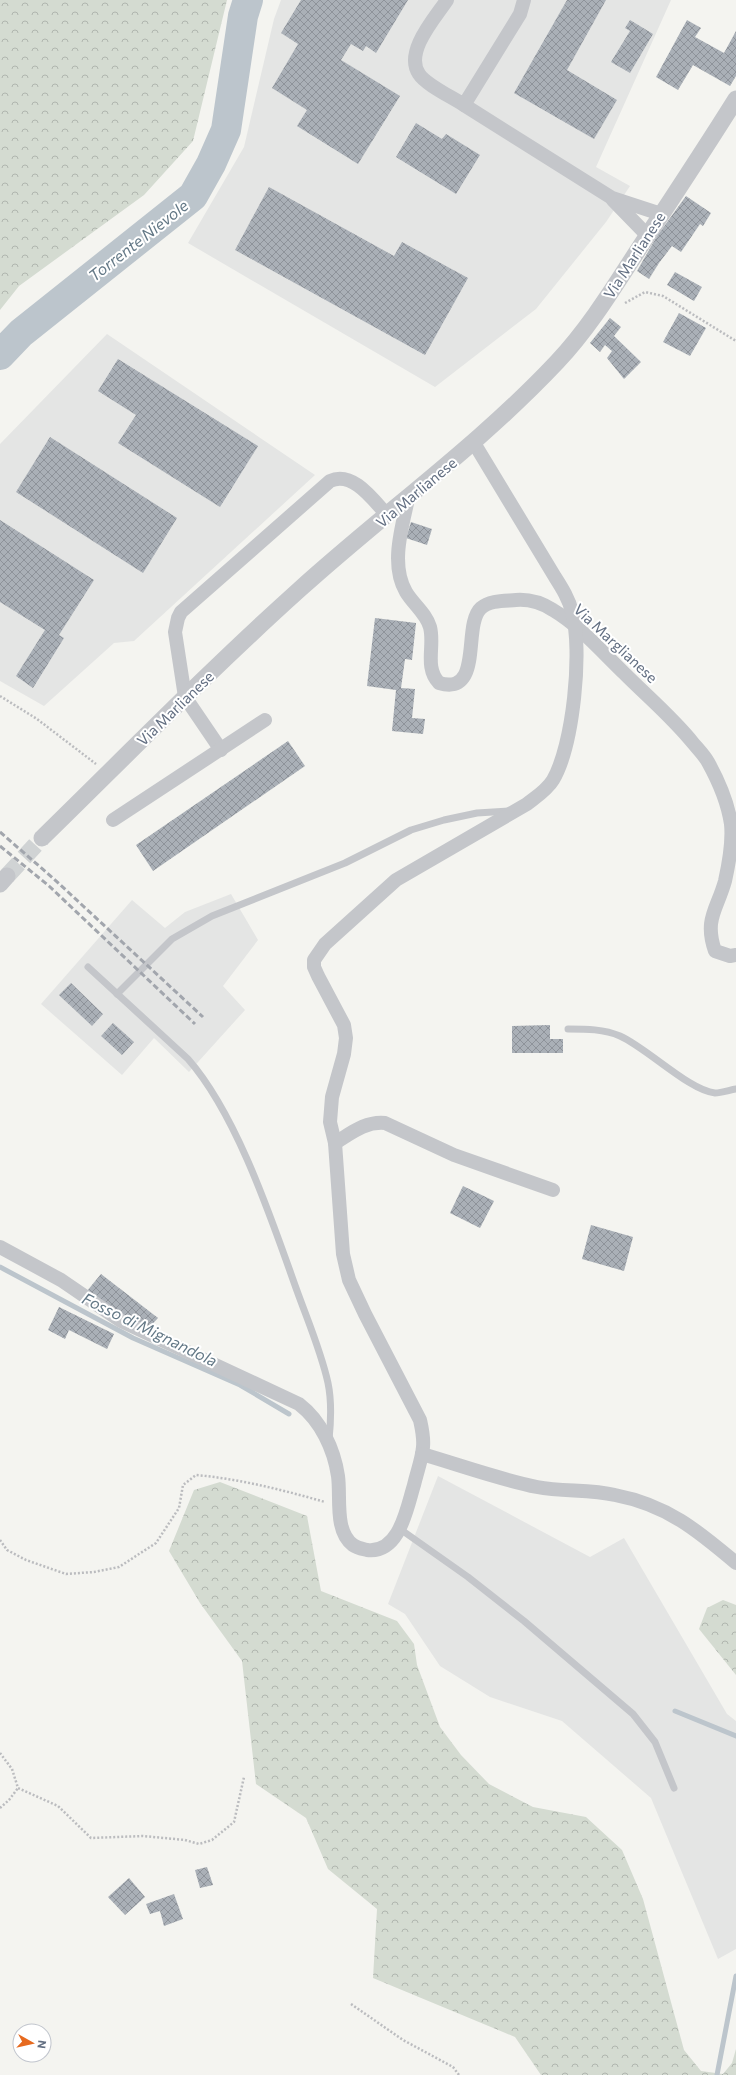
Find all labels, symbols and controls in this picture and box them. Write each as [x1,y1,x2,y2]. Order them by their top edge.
water label: Torrente Nievole [84,195,192,285]
street label: Via Marlianese [599,208,669,302]
street label: Via Marlianese [372,453,460,531]
street label: Via Marglianese [570,600,662,686]
street label: Via Marlianese [133,667,217,749]
water label: Fosso di Mignandola [79,1288,221,1370]
north arrow [12,2023,52,2063]
text: N [35,2039,49,2049]

